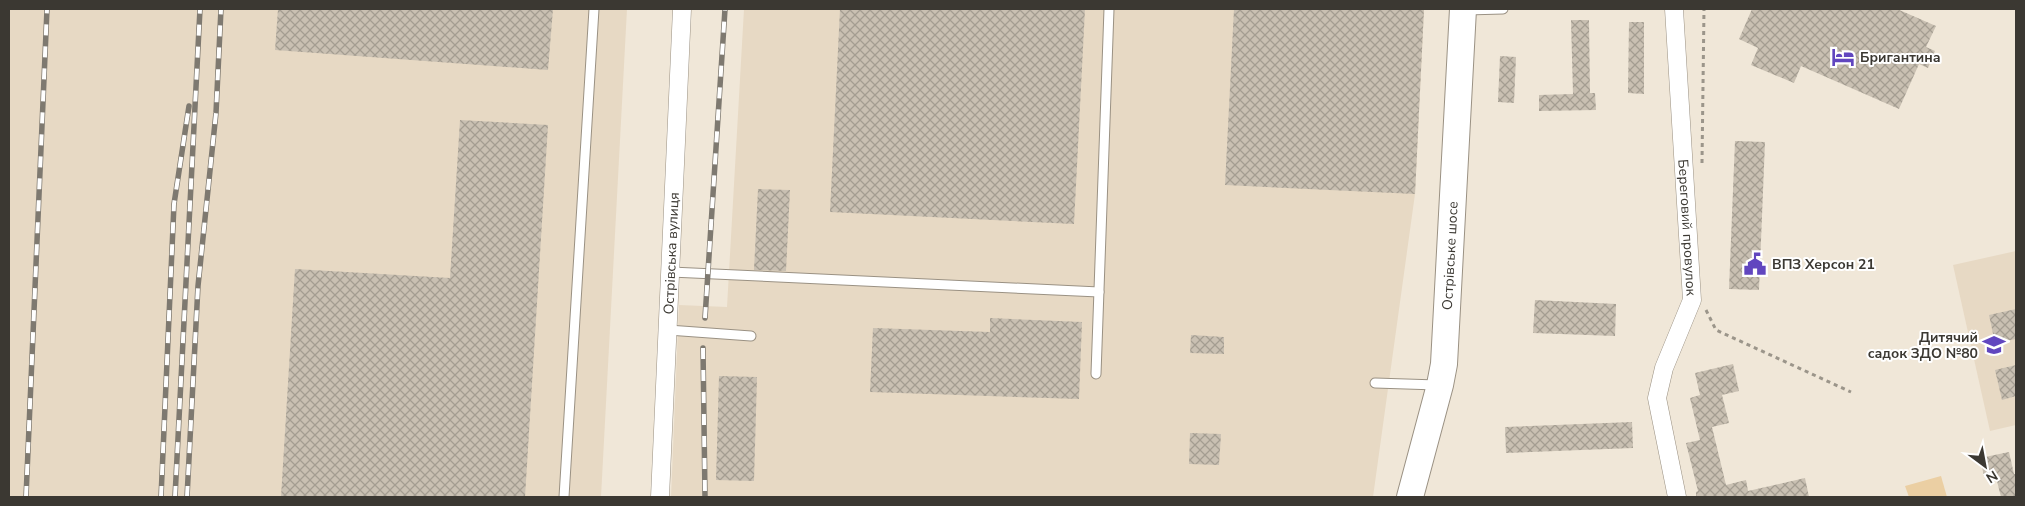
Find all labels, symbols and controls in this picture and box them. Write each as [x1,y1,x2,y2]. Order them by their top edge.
hotel icon: Бригантина [1830,44,1856,70]
place label: Бригантина [1860,48,1941,67]
street label: Береговий провулок [1674,159,1701,297]
street label: Острівська вулиця [659,192,683,315]
street label: Острівське шосе [1437,201,1462,310]
public building icon: ВПЗ Херсон 21 [1742,251,1768,277]
place label: ВПЗ Херсон 21 [1772,255,1875,274]
place label: Дитячий садок ЗДО №80 [1868,328,1978,363]
school or university icon: Дитячий садок ЗДО №80 [1981,332,2007,358]
north arrow [1960,441,2010,491]
text: N [1982,466,2001,487]

